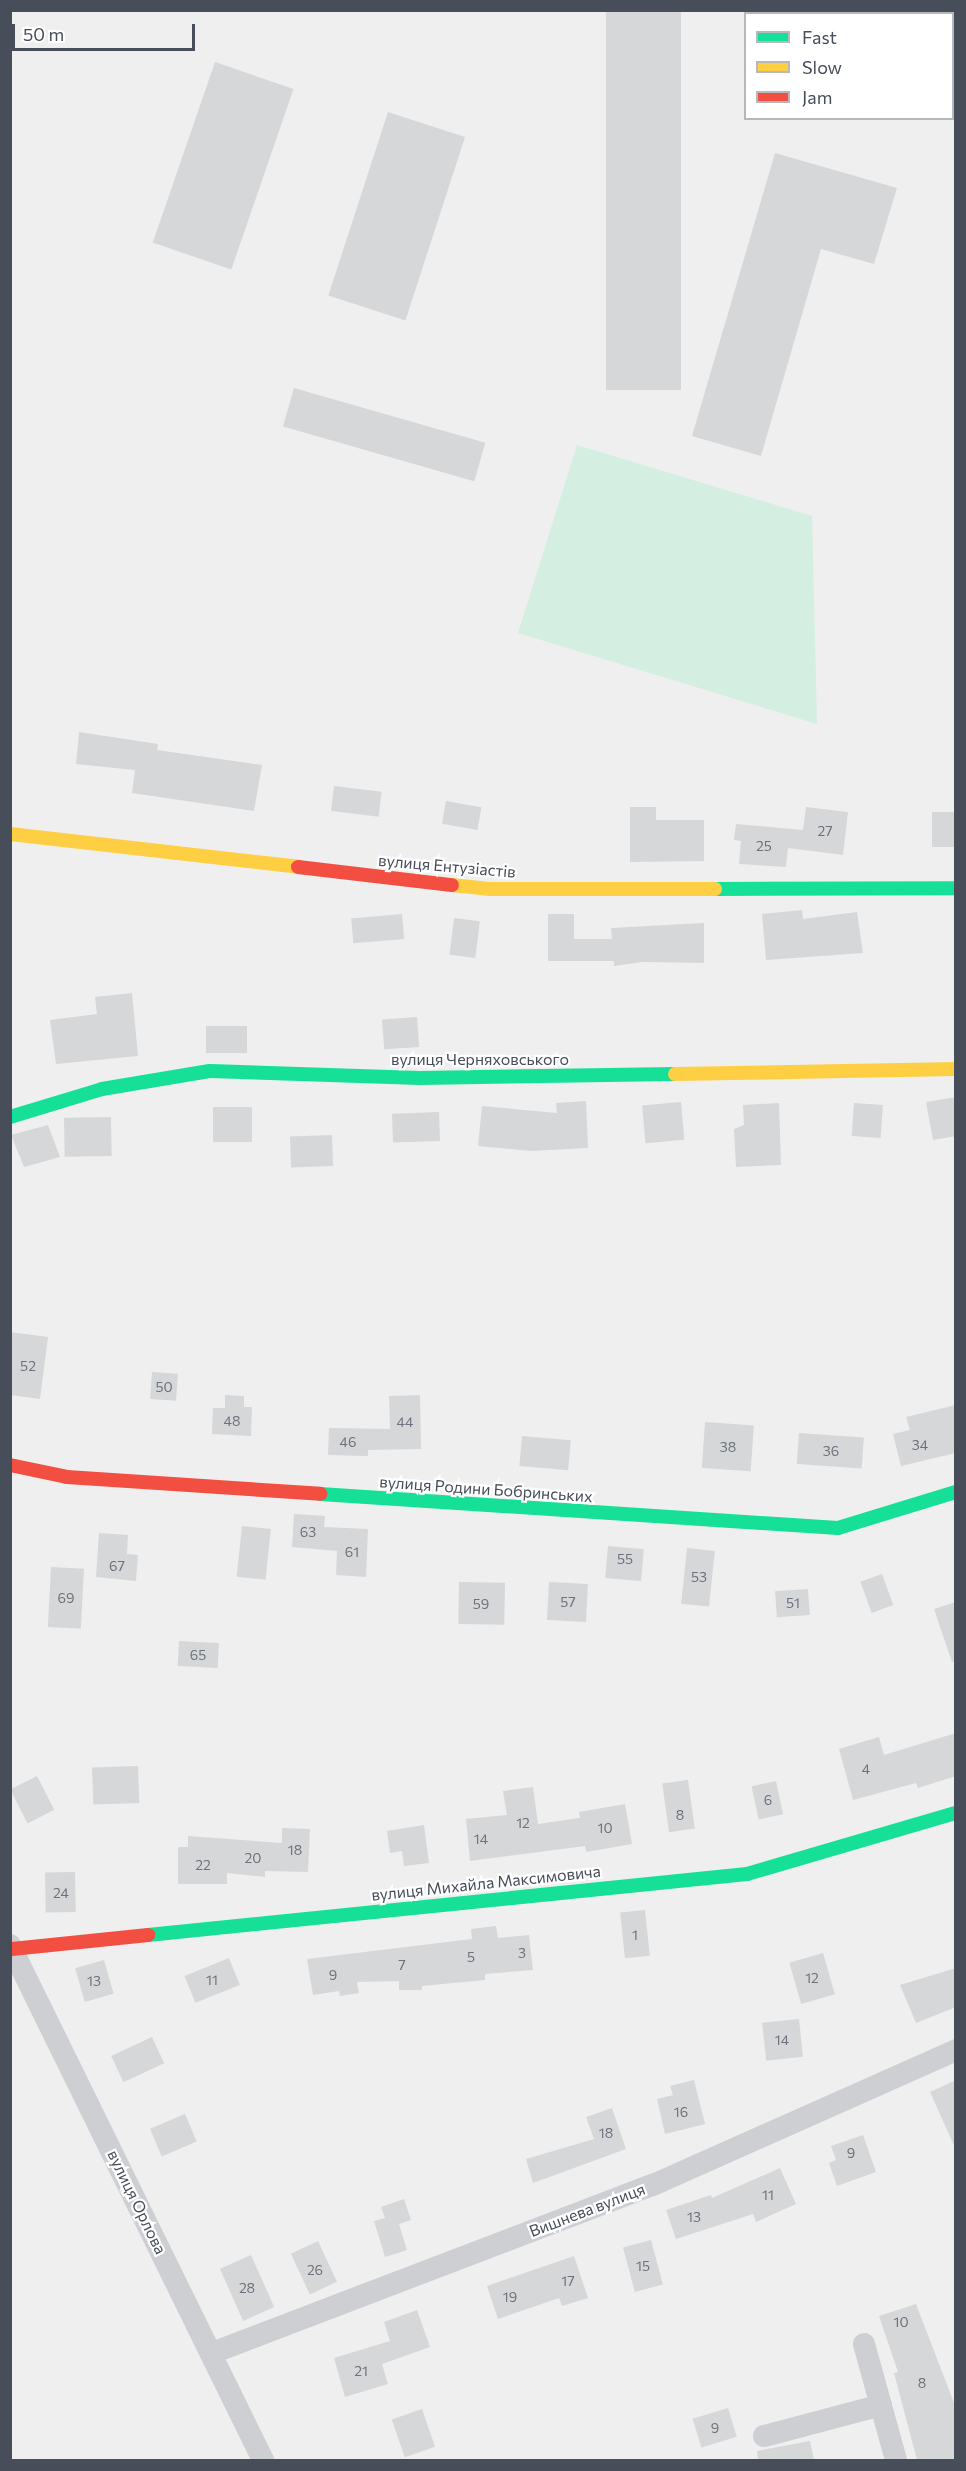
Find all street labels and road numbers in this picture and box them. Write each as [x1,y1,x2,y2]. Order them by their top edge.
street label: вулиця Ентузіастів [377,850,517,882]
street label: вулиця Черняховського [391,1049,569,1069]
street label: вулиця Родини Бобринських [379,1472,593,1506]
street label: вулиця Михайла Максимовича [370,1861,602,1905]
street label: вулиця Орлова [104,2147,170,2257]
street label: Вишнева вулиця [526,2179,648,2241]

